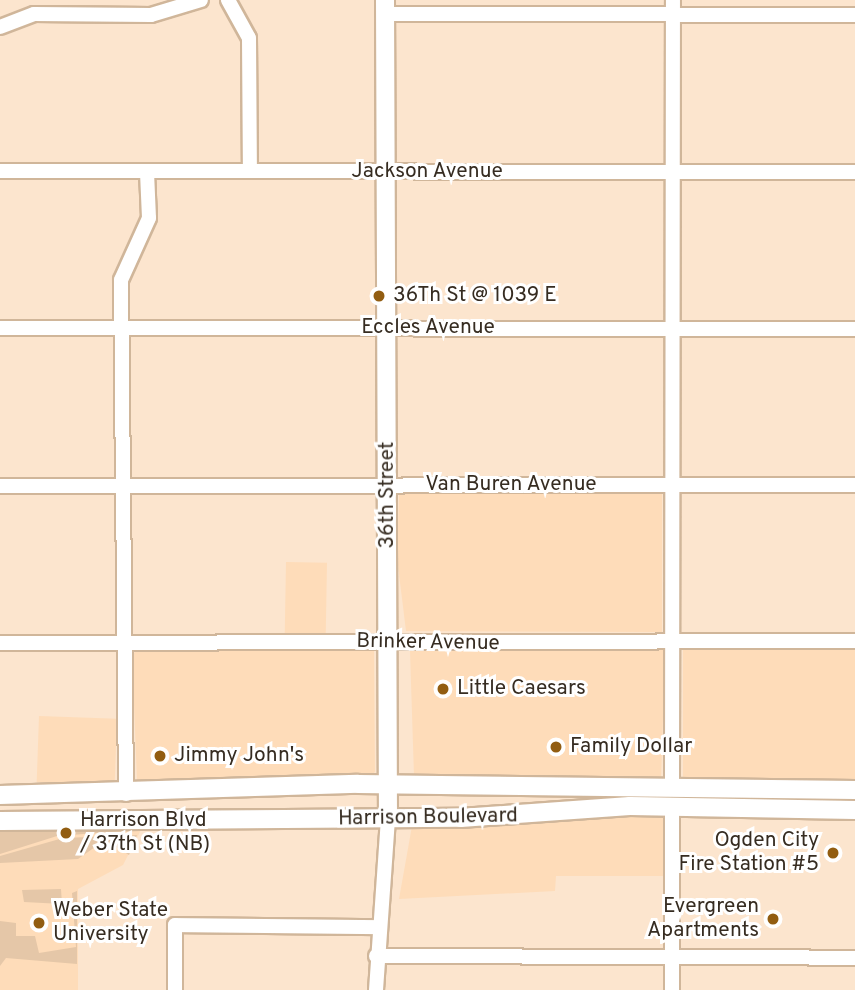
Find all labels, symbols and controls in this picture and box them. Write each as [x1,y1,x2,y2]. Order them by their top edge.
street label: Jackson Avenue [351,159,503,185]
place label: 36Th St @ 1039 E [393,283,557,309]
marker: 36Th St @ 1039 E [371,288,387,304]
street label: Eccles Avenue [361,315,495,341]
street label: 36th Street [375,441,401,549]
street label: Van Buren Avenue [425,472,597,498]
street label: Brinker Avenue [356,629,500,657]
place label: Little Caesars [457,676,586,702]
marker: Little Caesars [435,681,451,697]
place label: Family Dollar [570,734,692,760]
marker: Family Dollar [548,739,564,755]
place label: Jimmy John's [174,743,304,769]
marker: Jimmy John's [152,748,168,764]
street label: Harrison Boulevard [338,804,518,832]
place label: Harrison Blvd / 37th St (NB) [80,808,210,858]
marker: Harrison Blvd / 37th St (NB) [58,825,74,841]
place label: Ogden City Fire Station #5 [679,828,819,878]
marker: Ogden City Fire Station #5 [825,845,841,861]
place label: Evergreen Apartments [647,894,759,944]
place label: Weber State University [53,898,168,948]
marker: Evergreen Apartments [765,911,781,927]
marker: Weber State University [31,915,47,931]

